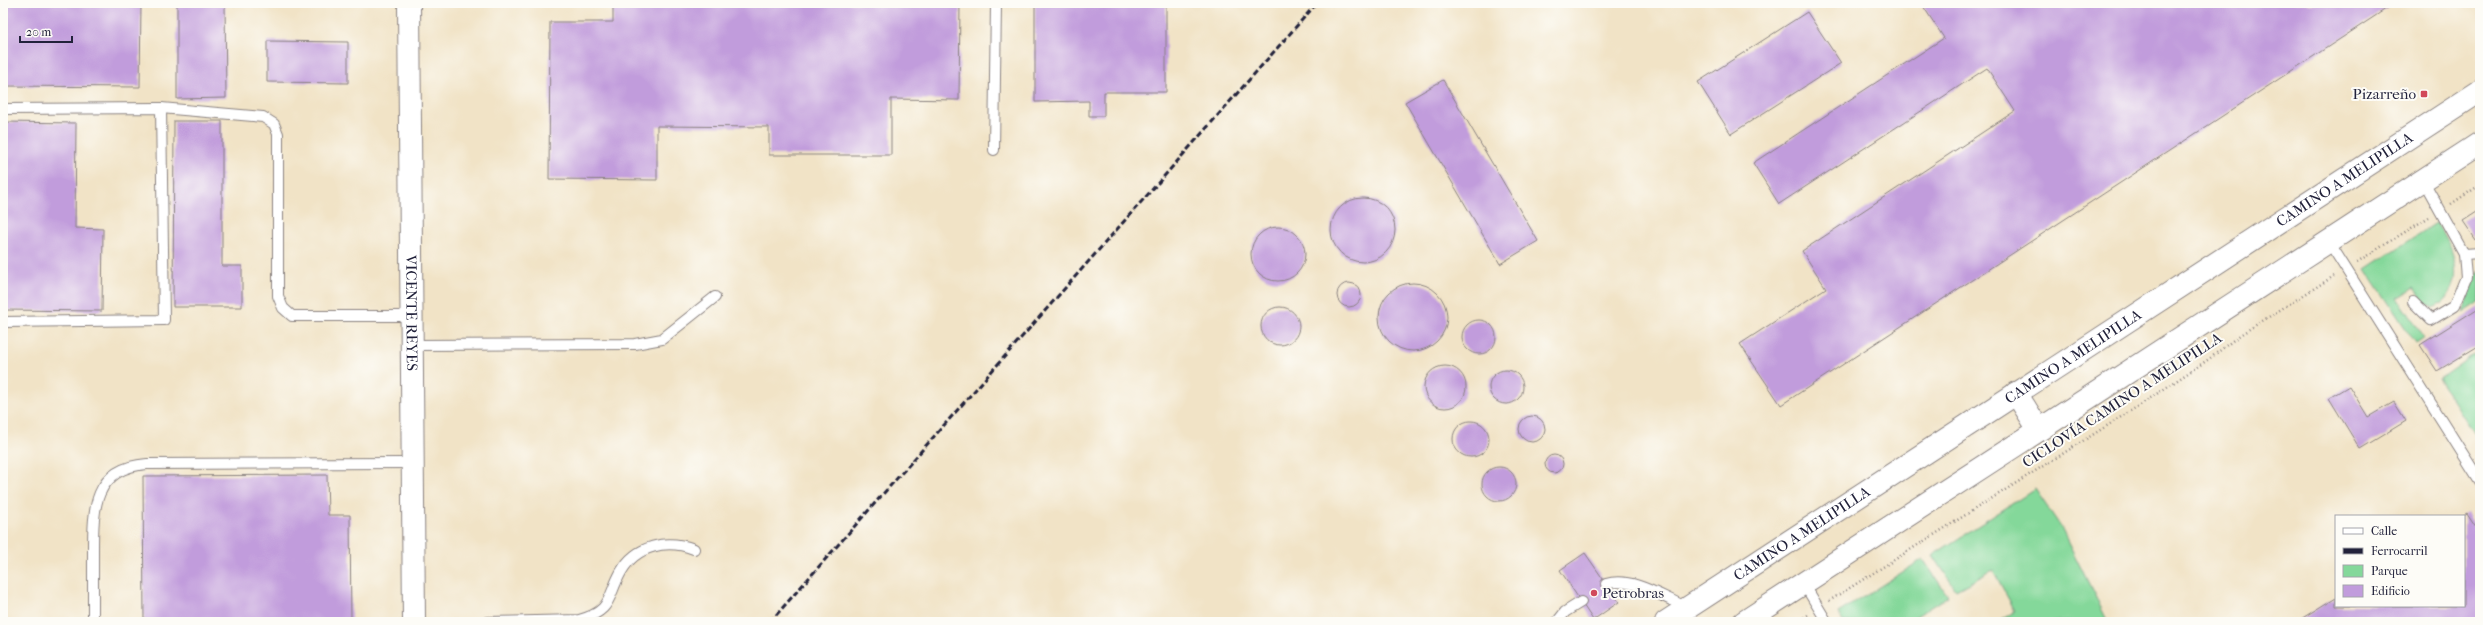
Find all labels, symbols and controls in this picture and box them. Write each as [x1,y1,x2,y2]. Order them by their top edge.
scale bar [20,18,72,44]
text: 20 m [26,25,51,39]
place label: Pizarreño [2353,85,2416,103]
marker: Pizarreño [2419,89,2429,99]
street label: CAMINO A MELIPILLA [2273,128,2416,231]
street label: VICENTE REYES [402,254,421,371]
street label: CAMINO A MELIPILLA [2001,305,2145,408]
street label: CICLOVÍA CAMINO A MELIPILLA [2019,329,2225,471]
street label: CAMINO A MELIPILLA [1730,482,1874,585]
legend [2335,515,2465,607]
text: Calle [2371,524,2397,538]
text: Ferrocarril [2371,544,2428,558]
text: Parque [2371,564,2408,578]
place label: Petrobras [1602,584,1664,602]
text: Edificio [2371,584,2410,598]
marker: Petrobras [1589,588,1599,598]

